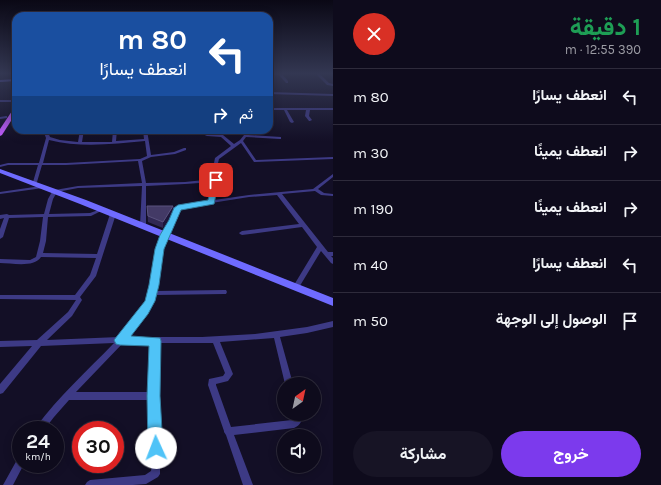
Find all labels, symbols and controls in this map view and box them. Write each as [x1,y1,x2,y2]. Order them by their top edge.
button: close [353,13,395,55]
text: 1 دقيقة [570,13,641,41]
text: 80 m [118,23,187,56]
icon: left [201,28,253,80]
text: 390 m · 12:55 [565,42,641,57]
text: انعطف يسارًا [100,58,187,80]
text: انعطف يسارًا [532,86,607,104]
icon: left [619,86,641,108]
text: 80 m [353,88,389,106]
icon: right [209,104,231,126]
text: ثم [239,105,253,123]
text: انعطف يمينًا [534,142,607,160]
icon: right [619,142,641,164]
text: 30 m [353,144,388,162]
pin [199,163,233,197]
icon: arrive [205,169,227,191]
text: انعطف يمينًا [534,198,607,216]
icon: right [619,198,641,220]
text: 190 m [353,200,393,218]
text: انعطف يسارًا [532,254,607,272]
icon: left [619,254,641,276]
text: 40 m [353,256,388,274]
text: الوصول إلى الوجهة [496,310,607,328]
icon: arrive [619,310,641,332]
text: 50 m [353,312,388,330]
north arrow [277,377,321,421]
map controls [277,377,321,473]
speed limit sign: 30 [72,421,124,473]
position arrow [135,427,177,469]
button: sound [277,429,321,473]
text: 24 [26,430,50,453]
button: مشاركة [353,431,493,477]
button: خروج [501,431,641,477]
text: km/h [25,451,51,463]

